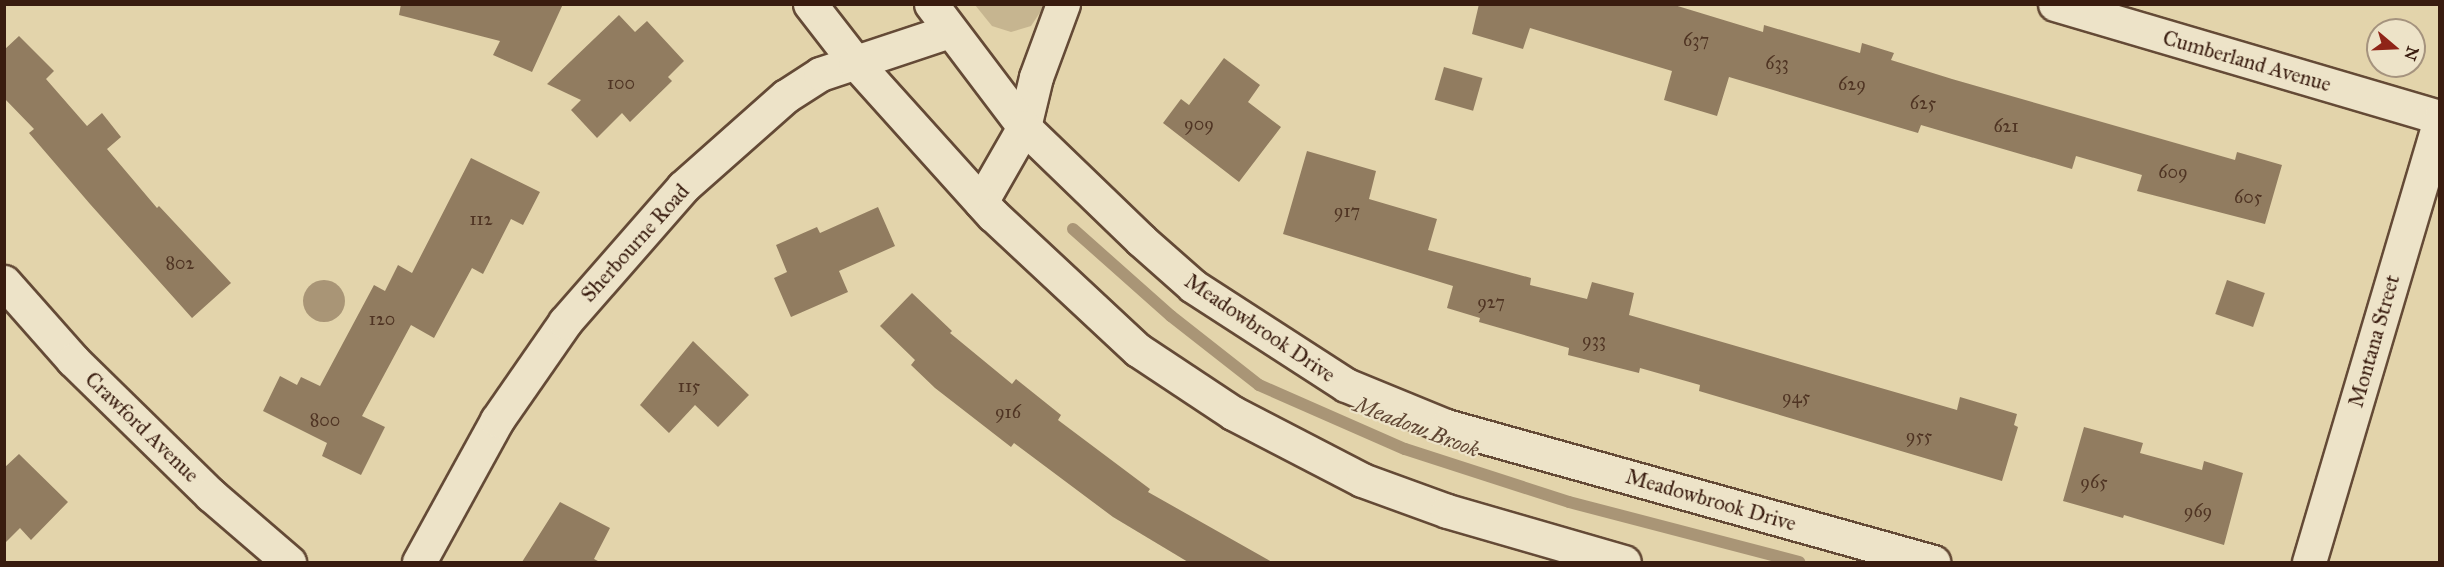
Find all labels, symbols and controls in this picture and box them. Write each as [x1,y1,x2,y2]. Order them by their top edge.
north arrow [2366,18,2426,78]
street label: Cumberland Avenue [2160,25,2334,97]
house number: 637 [1683,29,1709,51]
text: N [2400,44,2423,63]
house number: 633 [1765,52,1789,74]
house number: 100 [607,72,635,94]
house number: 629 [1838,73,1866,95]
house number: 625 [1910,92,1936,114]
house number: 909 [1184,113,1214,135]
house number: 621 [1993,115,2019,137]
house number: 609 [2158,161,2188,183]
street label: Sherbourne Road [576,179,694,307]
house number: 605 [2234,186,2262,208]
house number: 917 [1334,200,1360,222]
house number: 112 [469,208,493,230]
house number: 802 [166,252,194,274]
street label: Meadowbrook Drive [1180,268,1340,388]
street label: Montana Street [2343,272,2405,410]
house number: 927 [1477,291,1505,313]
house number: 120 [369,308,395,330]
house number: 933 [1582,329,1606,351]
street label: Crawford Avenue [80,366,204,488]
house number: 115 [678,375,700,397]
house number: 945 [1782,386,1810,408]
water label: Meadow Brook [1351,391,1483,463]
house number: 916 [995,401,1021,423]
house number: 800 [310,409,340,431]
house number: 955 [1906,425,1932,447]
street label: Meadowbrook Drive [1623,464,1799,536]
house number: 965 [2080,471,2108,493]
house number: 969 [2184,500,2212,522]

